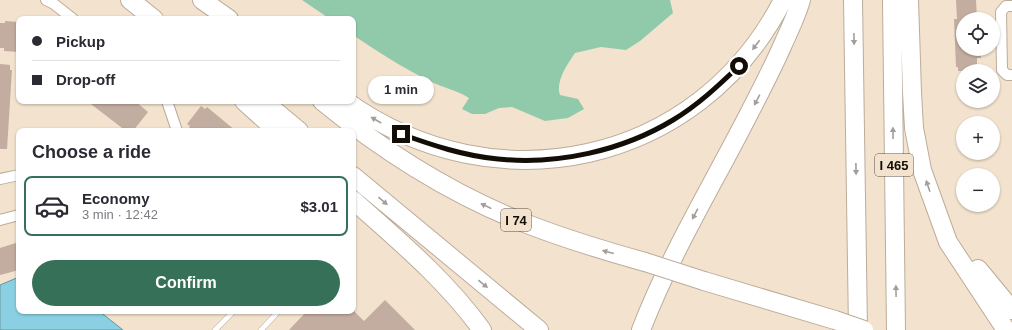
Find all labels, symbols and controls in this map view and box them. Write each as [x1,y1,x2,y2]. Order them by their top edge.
map controls [956,12,1000,212]
button: locate [956,12,1000,56]
text: Pickup [56,33,105,50]
one-way arrow [851,33,857,46]
one-way arrow [752,40,760,50]
route start [730,57,748,75]
button: layers [956,64,1000,108]
text: Drop-off [56,71,115,88]
callout: 1 min [368,76,434,104]
text: 1 min [384,82,418,97]
one-way arrow [754,94,760,105]
one-way arrow [370,116,382,123]
button: + [956,116,1000,160]
route end [392,125,410,143]
one-way arrow [890,127,897,139]
text: Choose a ride [32,142,151,162]
road number: I 465 [875,154,913,176]
one-way arrow [852,163,859,175]
button: − [956,168,1000,212]
one-way arrow [925,180,931,192]
icon: car [34,188,70,224]
text: Economy [82,190,150,207]
one-way arrow [378,196,388,205]
text: $3.01 [300,198,338,215]
one-way arrow [481,203,492,209]
text: 3 min · 12:42 [82,207,158,222]
one-way arrow [692,208,699,220]
road number: I 74 [501,209,531,231]
one-way arrow [602,249,614,255]
button: Confirm [32,260,340,306]
one-way arrow [478,279,489,288]
one-way arrow [893,284,899,297]

